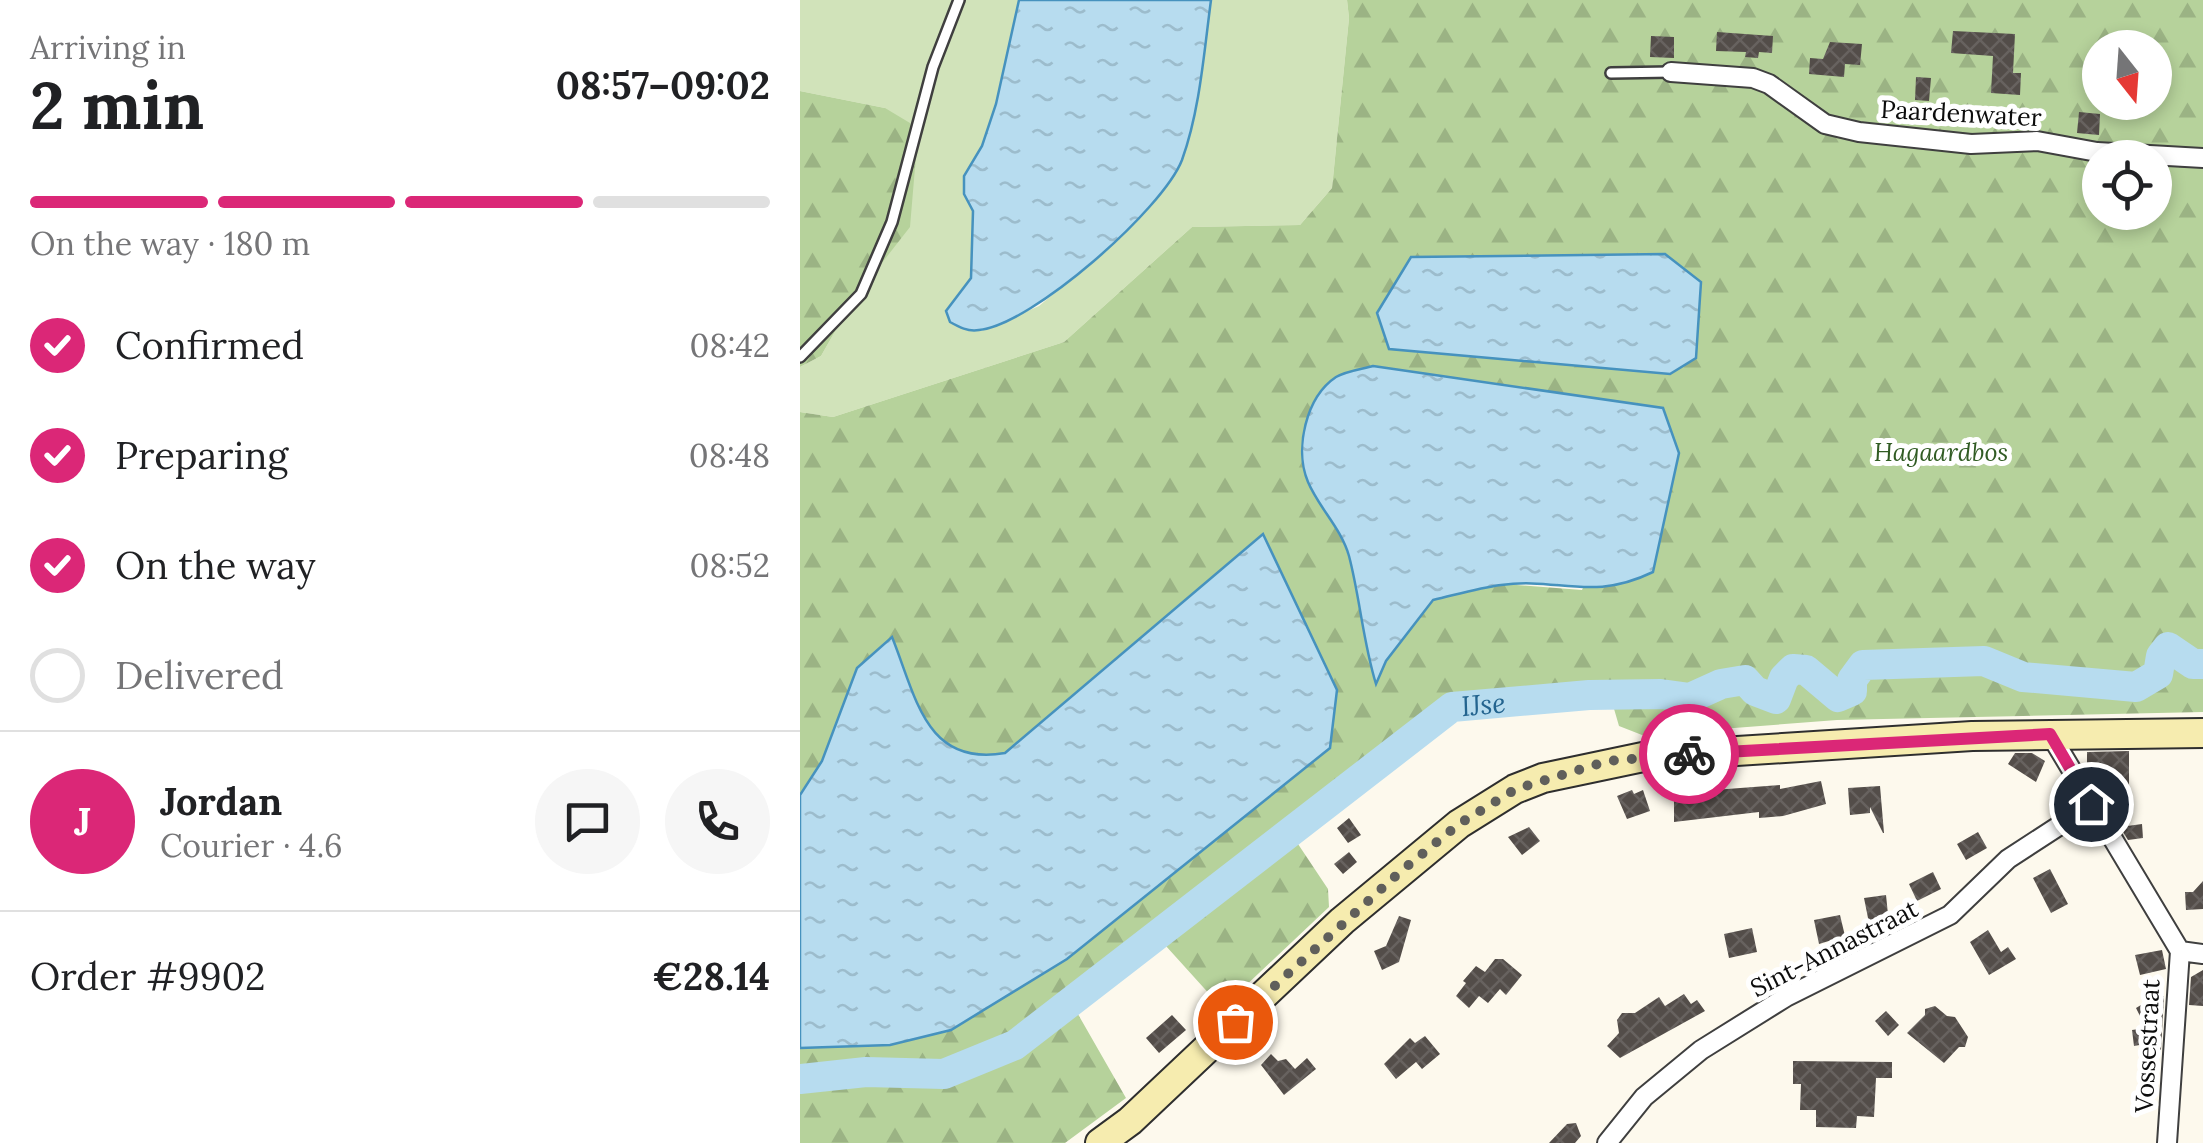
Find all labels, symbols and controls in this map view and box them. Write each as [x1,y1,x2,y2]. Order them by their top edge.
text: Arriving in [30,27,186,68]
north arrow [2082,30,2172,120]
map controls [2082,30,2172,230]
text: 08:57–09:02 [556,61,770,109]
text: 2 min [30,64,204,147]
street label: Paardenwater [1880,93,2043,133]
button: locate [2082,140,2172,230]
text: On the way · 180 m [30,223,310,264]
icon: check [30,318,85,373]
text: Confirmed [115,321,304,369]
text: 08:42 [690,325,770,366]
icon: check [30,428,85,483]
text: Preparing [115,431,288,479]
text: 08:48 [689,435,770,476]
park label: Hagaardbos [1874,436,2008,468]
icon: check [30,538,85,593]
text: On the way [115,541,316,589]
text: 08:52 [690,545,770,586]
text: Delivered [115,651,284,699]
water label: IJse [1460,684,1507,724]
courier [1639,704,1739,804]
icon: bike [1662,727,1717,782]
pin [2049,762,2134,847]
button: chat [535,769,640,874]
button: phone [665,769,770,874]
text: Jordan [160,777,282,825]
icon: home [2064,777,2119,832]
text: J [74,797,91,845]
text: Courier · 4.6 [160,825,342,866]
street label: Sint-Annastraat [1745,892,1923,1004]
text: Order #9902 [30,952,265,1000]
text: €28.14 [652,952,770,1000]
street label: Vossestraat [2127,978,2166,1115]
pin [1193,980,1278,1065]
icon: bag [1208,995,1263,1050]

